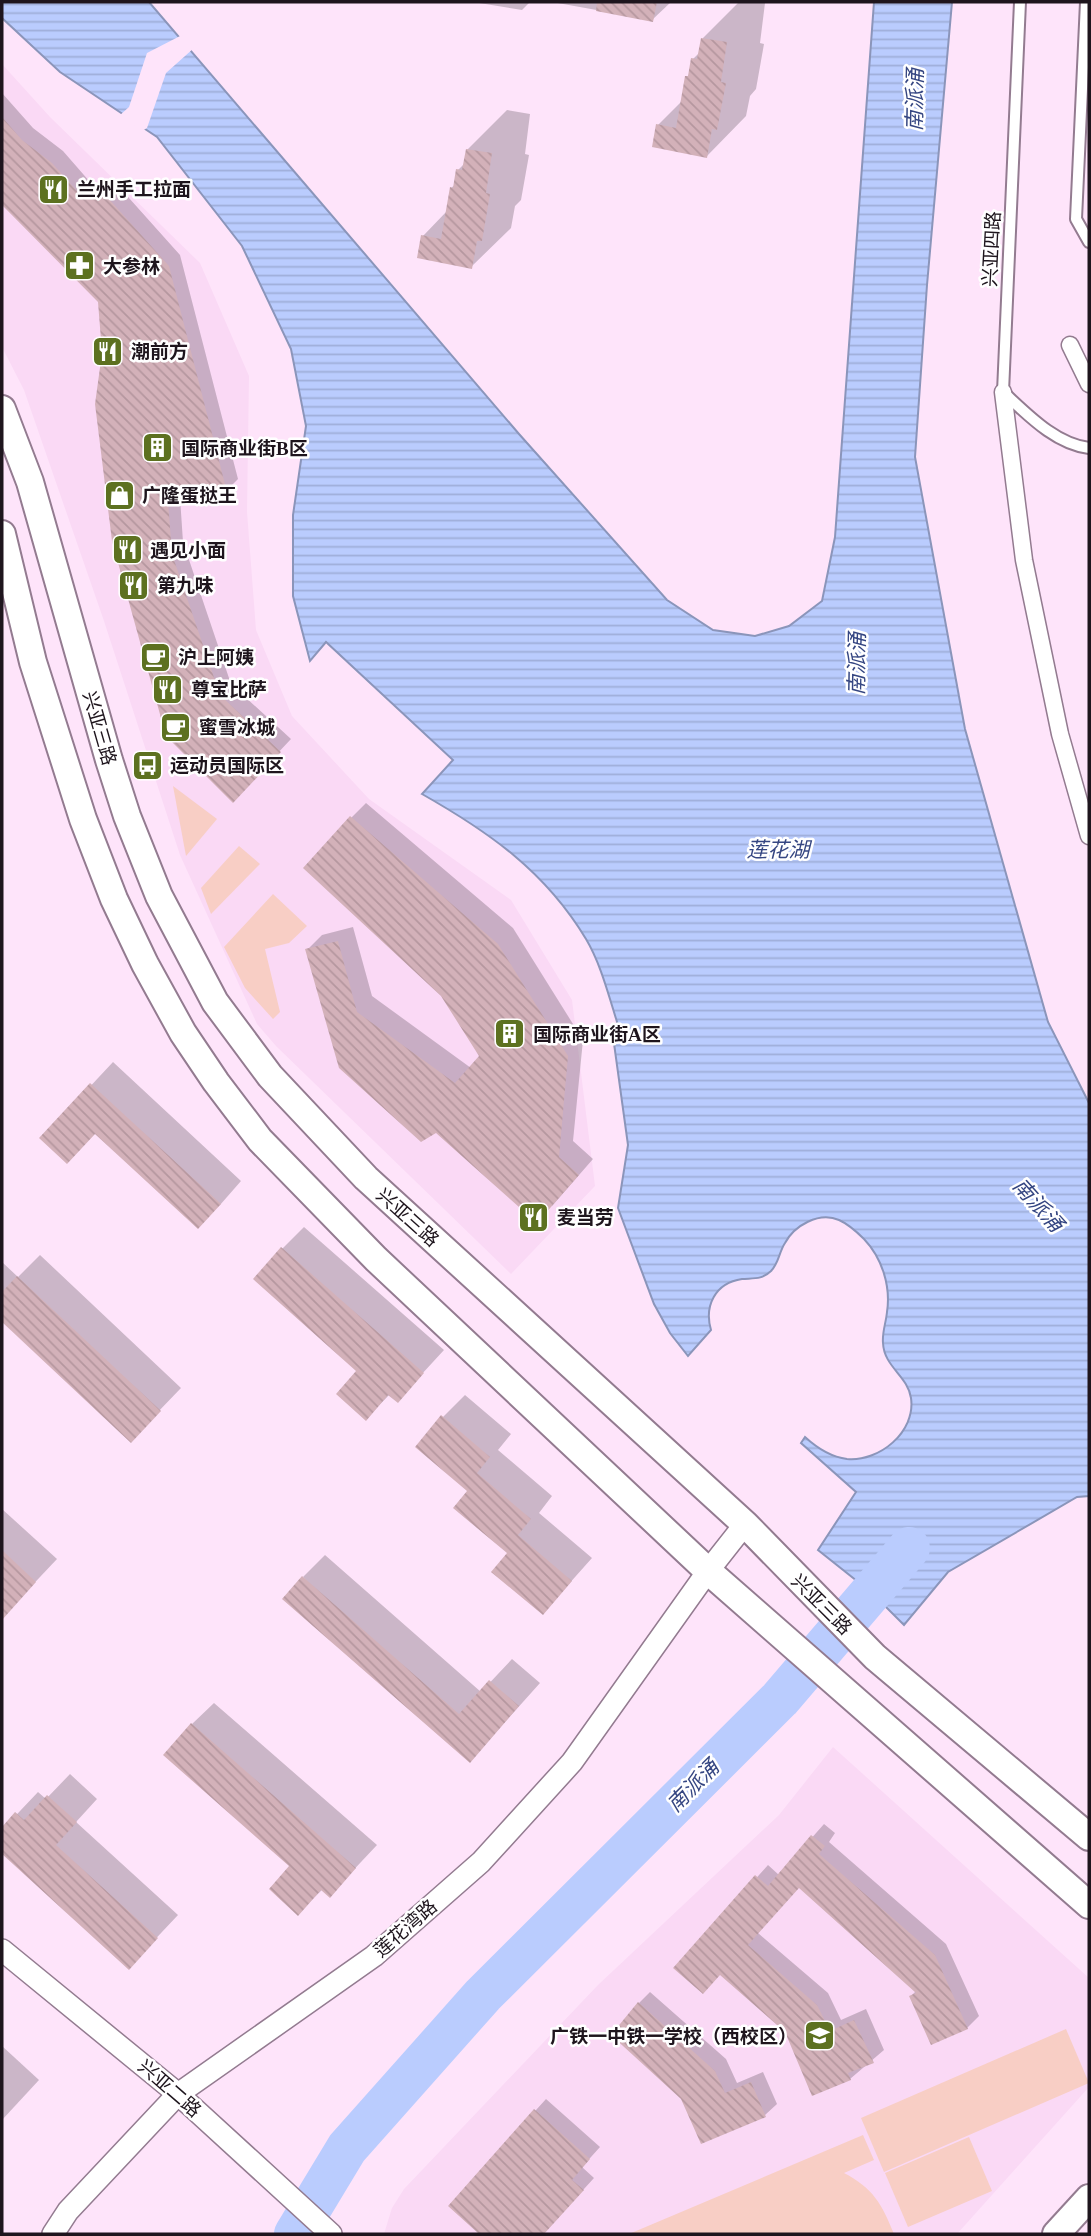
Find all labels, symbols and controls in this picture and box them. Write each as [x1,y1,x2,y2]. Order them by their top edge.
water label: 南派涌 [902,66,928,132]
restaurant icon: 兰州手工拉面 [37,172,71,206]
place label: 兰州手工拉面 [77,179,191,200]
street label: 兴亚四路 [979,211,1004,288]
pharmacy icon: 大参林 [63,249,97,283]
place label: 大参林 [103,256,160,277]
restaurant icon: 潮前方 [91,334,125,368]
place label: 潮前方 [131,341,188,362]
building icon: 国际商业街B区 [141,431,175,465]
place label: 国际商业街B区 [181,438,308,459]
shop icon: 广隆蛋挞王 [102,478,136,512]
place label: 广隆蛋挞王 [142,485,237,506]
restaurant icon: 遇见小面 [110,533,144,567]
place label: 遇见小面 [150,540,226,561]
restaurant icon: 第九味 [117,568,151,602]
place label: 第九味 [157,575,214,596]
water label: 南派涌 [844,630,870,696]
cafe icon: 沪上阿姨 [138,640,172,674]
place label: 沪上阿姨 [178,647,254,668]
restaurant icon: 尊宝比萨 [151,672,185,706]
place label: 尊宝比萨 [191,679,267,700]
street label: 兴亚三路 [79,689,120,768]
cafe icon: 蜜雪冰城 [159,710,193,744]
place label: 蜜雪冰城 [199,717,275,738]
bus stop icon: 运动员国际区 [130,748,164,782]
place label: 运动员国际区 [170,755,284,776]
water label: 莲花湖 [747,838,812,862]
building icon: 国际商业街A区 [493,1017,527,1051]
place label: 国际商业街A区 [533,1024,661,1045]
water label: 南派涌 [1008,1174,1069,1238]
street label: 兴亚三路 [372,1184,443,1251]
restaurant icon: 麦当劳 [517,1200,551,1234]
place label: 麦当劳 [557,1207,614,1228]
street label: 兴亚三路 [787,1570,856,1639]
water label: 南派涌 [662,1754,725,1817]
street label: 莲花湾路 [370,1896,441,1961]
school or university icon: 广铁一中铁一学校（西校区） [803,2019,837,2053]
place label: 广铁一中铁一学校（西校区） [550,2026,797,2047]
street label: 兴亚二路 [134,2056,205,2121]

